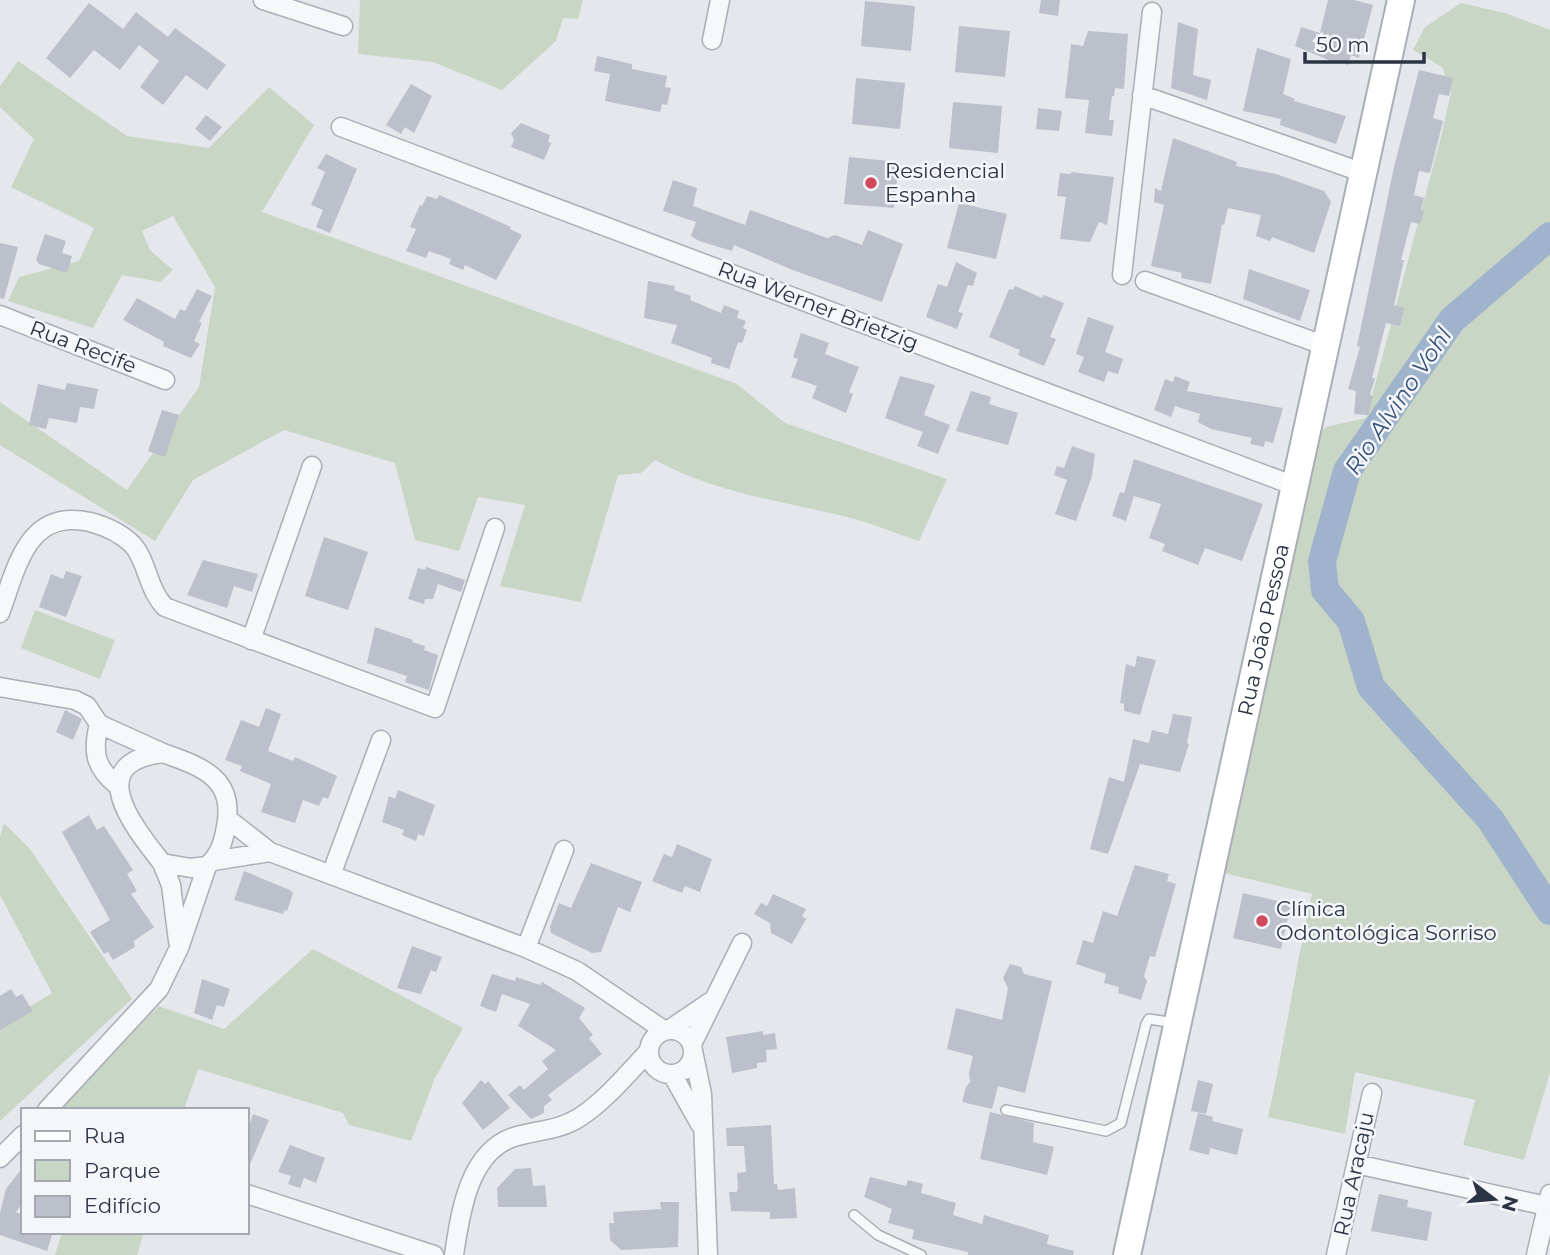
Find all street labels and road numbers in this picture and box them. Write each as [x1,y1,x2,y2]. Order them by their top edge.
street label: Rua Werner Brietzig [714,256,922,355]
street label: Rua Recife [26,315,140,378]
street label: Rua João Pessoa [1232,541,1294,718]
street label: Rua Aracaju [1328,1110,1379,1238]

